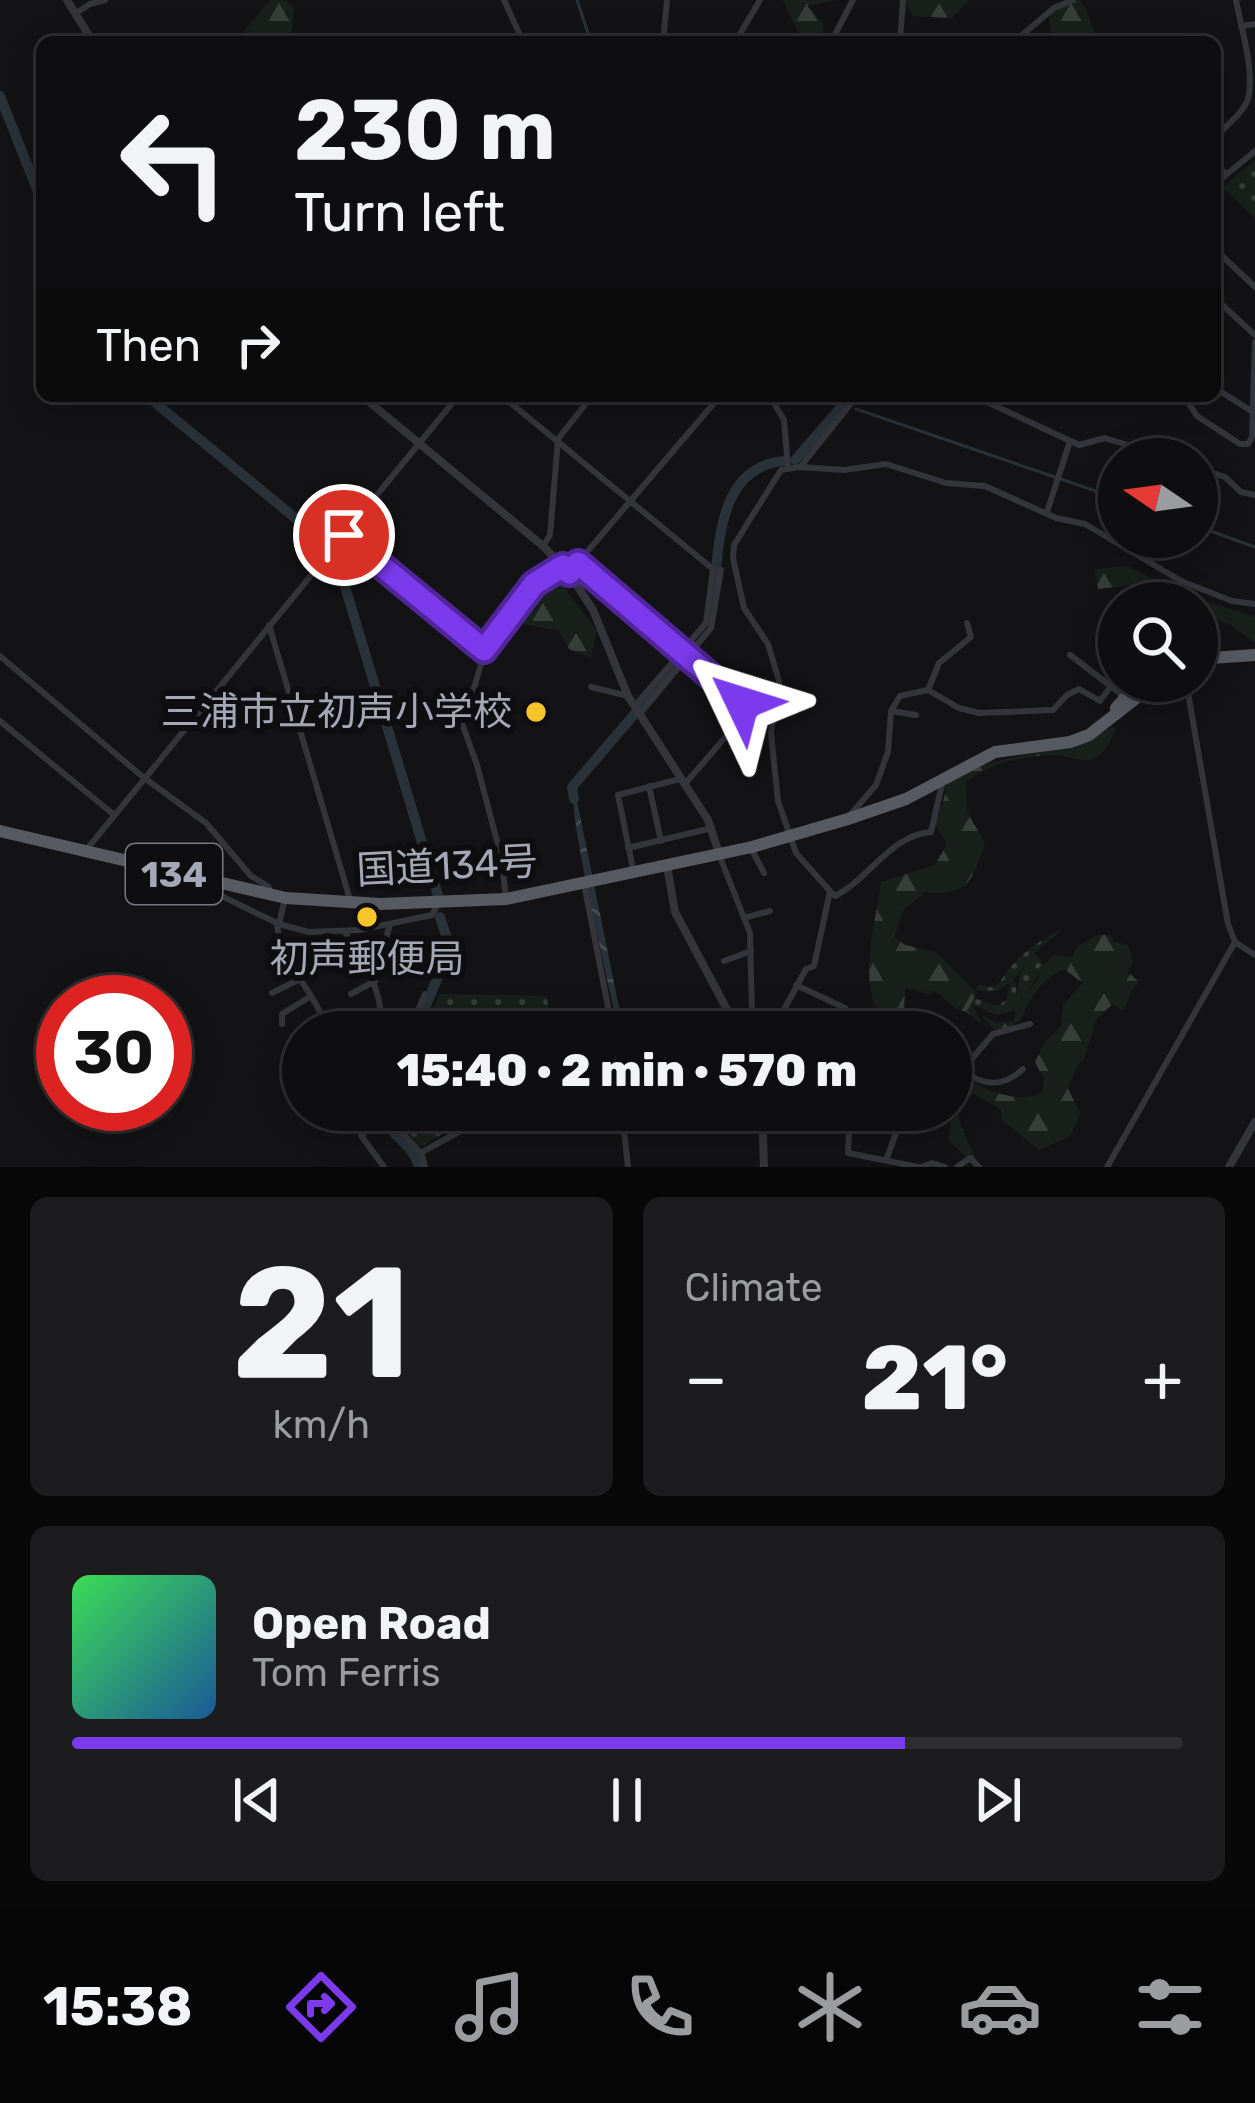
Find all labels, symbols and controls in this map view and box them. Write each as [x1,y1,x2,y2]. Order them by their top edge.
text: 230 m [294,80,556,180]
icon: left [96,84,252,240]
text: Turn left [294,181,505,245]
icon: right [225,312,291,378]
text: Then [96,319,201,372]
north arrow [1098,438,1218,558]
map controls [1098,438,1218,702]
pin [293,484,395,586]
icon: arrive [311,502,377,568]
button: search [1098,582,1218,702]
position arrow [679,640,805,766]
place label: 三浦市立初声小学校 [161,689,512,735]
marker: 三浦市立初声小学校 [523,699,549,725]
street label: 国道134号 [355,838,539,894]
road number: 134 [126,844,222,904]
marker: 初声郵便局 [354,904,380,930]
place label: 初声郵便局 [269,936,465,982]
speed limit sign: 30 [36,975,192,1131]
text: 15:40 · 2 min · 570 m [397,1044,857,1097]
text: 21 [232,1231,411,1416]
text: Climate [685,1265,823,1311]
text: 21° [862,1325,1008,1432]
text: − [685,1339,727,1418]
text: + [1142,1339,1183,1418]
text: km/h [273,1402,370,1448]
text: Open Road [252,1597,491,1650]
text: Tom Ferris [252,1650,441,1696]
icon: previous [224,1767,290,1833]
icon: pause [594,1767,660,1833]
icon: next [965,1767,1031,1833]
icon: directions [279,1965,363,2049]
icon: music [448,1965,532,2049]
icon: phone [618,1965,702,2049]
icon: climate [788,1965,872,2049]
icon: car [958,1965,1042,2049]
icon: filters [1128,1965,1212,2049]
text: 15:38 [43,1975,193,2039]

